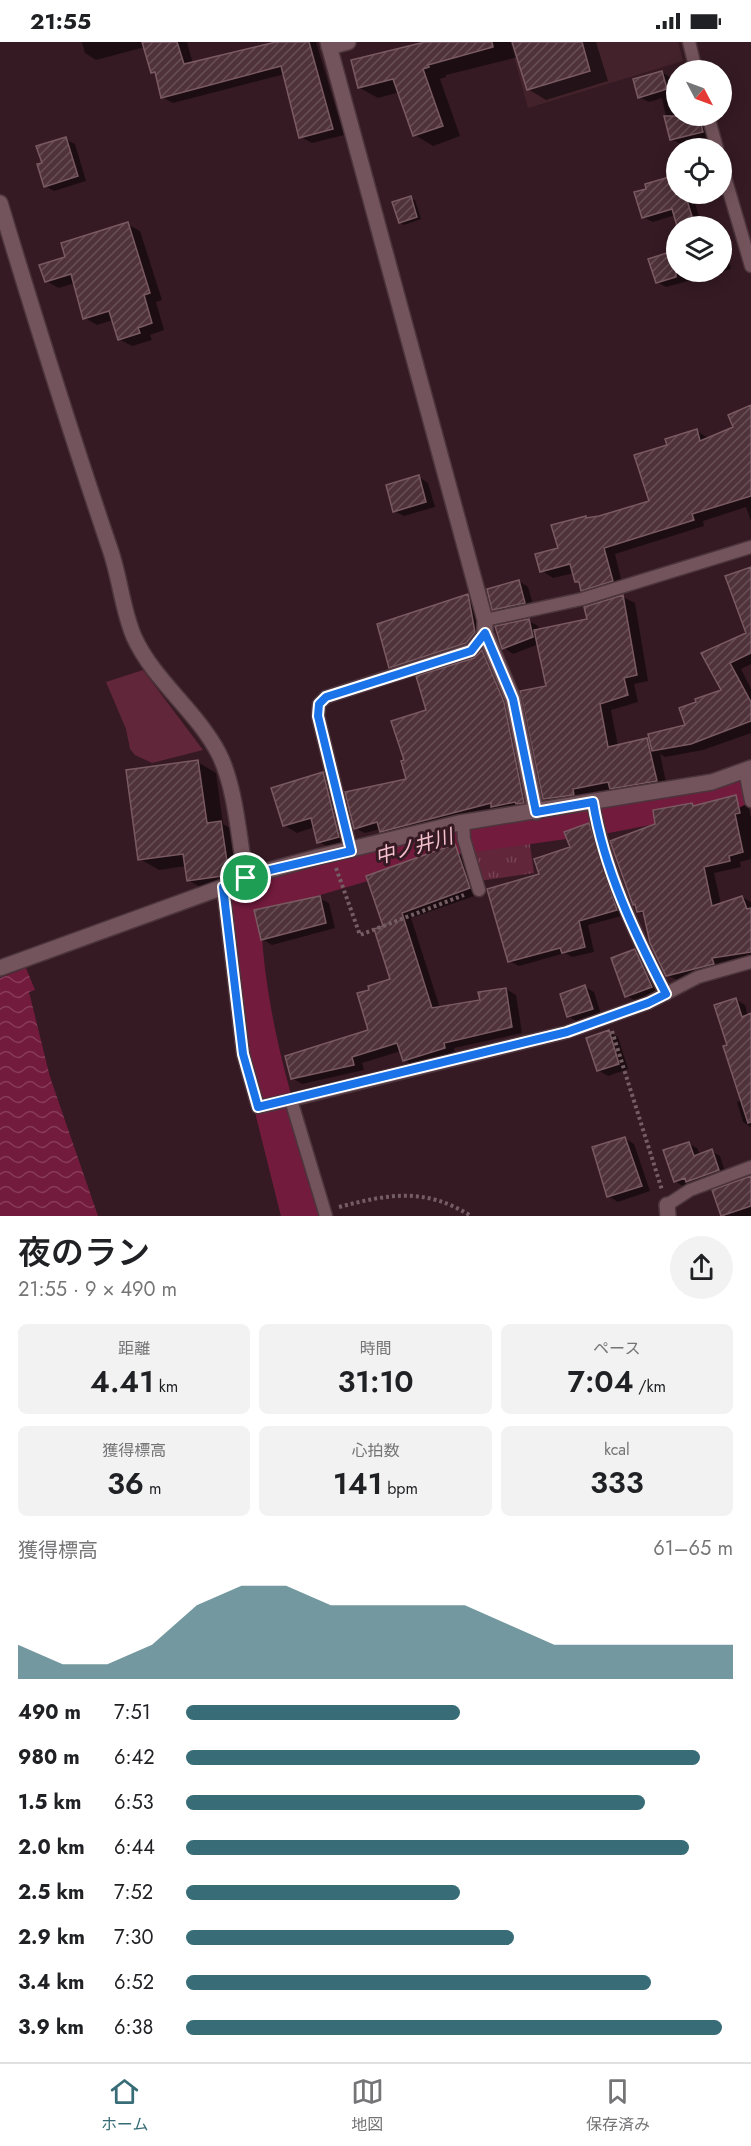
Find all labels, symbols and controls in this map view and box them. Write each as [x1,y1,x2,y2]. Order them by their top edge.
text: 21:55 [30,5,91,37]
north arrow [666,60,732,126]
map controls [666,60,732,282]
button: locate [666,138,732,204]
button: layers [666,216,732,282]
water label: 中ノ井川 [372,821,458,872]
pin [220,852,271,903]
icon: arrive [229,861,262,894]
text: 夜のラン [18,1229,150,1276]
button: share [670,1236,733,1299]
text: 21:55 · 9 × 490 m [18,1275,177,1304]
text: 距離 [118,1337,150,1360]
text: 時間 [359,1337,392,1360]
text: ペース [593,1337,640,1360]
text: 4.41 [90,1360,154,1403]
text: 31:10 [337,1360,414,1403]
text: 7:04 [568,1360,634,1403]
text: km [154,1375,178,1398]
text: /km [634,1375,666,1398]
text: kcal [604,1438,630,1461]
text: 獲得標高 [102,1439,166,1462]
text: 心拍数 [351,1439,400,1462]
text: 333 [590,1461,644,1504]
text: 36 [107,1462,144,1505]
text: 141 [333,1462,382,1505]
text: m [144,1477,161,1500]
text: bpm [382,1477,418,1500]
text: 61–65 m [653,1534,733,1563]
text: 獲得標高 [18,1536,98,1565]
text: 490 m [18,1698,81,1727]
text: 7:51 [114,1698,151,1727]
text: 980 m [18,1743,80,1772]
text: 6:42 [114,1743,155,1772]
text: 1.5 km [18,1788,81,1817]
text: 6:53 [114,1788,154,1817]
text: 2.0 km [18,1833,85,1862]
text: 6:44 [114,1833,155,1862]
text: 2.5 km [18,1878,84,1907]
text: 7:52 [114,1878,153,1907]
text: 2.9 km [18,1923,85,1952]
text: 7:30 [114,1923,153,1952]
text: 3.4 km [18,1968,84,1997]
text: 6:52 [114,1968,154,1997]
text: 3.9 km [18,2013,84,2042]
text: 6:38 [114,2013,153,2042]
tab: ホーム [101,2075,149,2136]
tab: 地図 [351,2075,384,2136]
tab: 保存済み [586,2075,650,2136]

